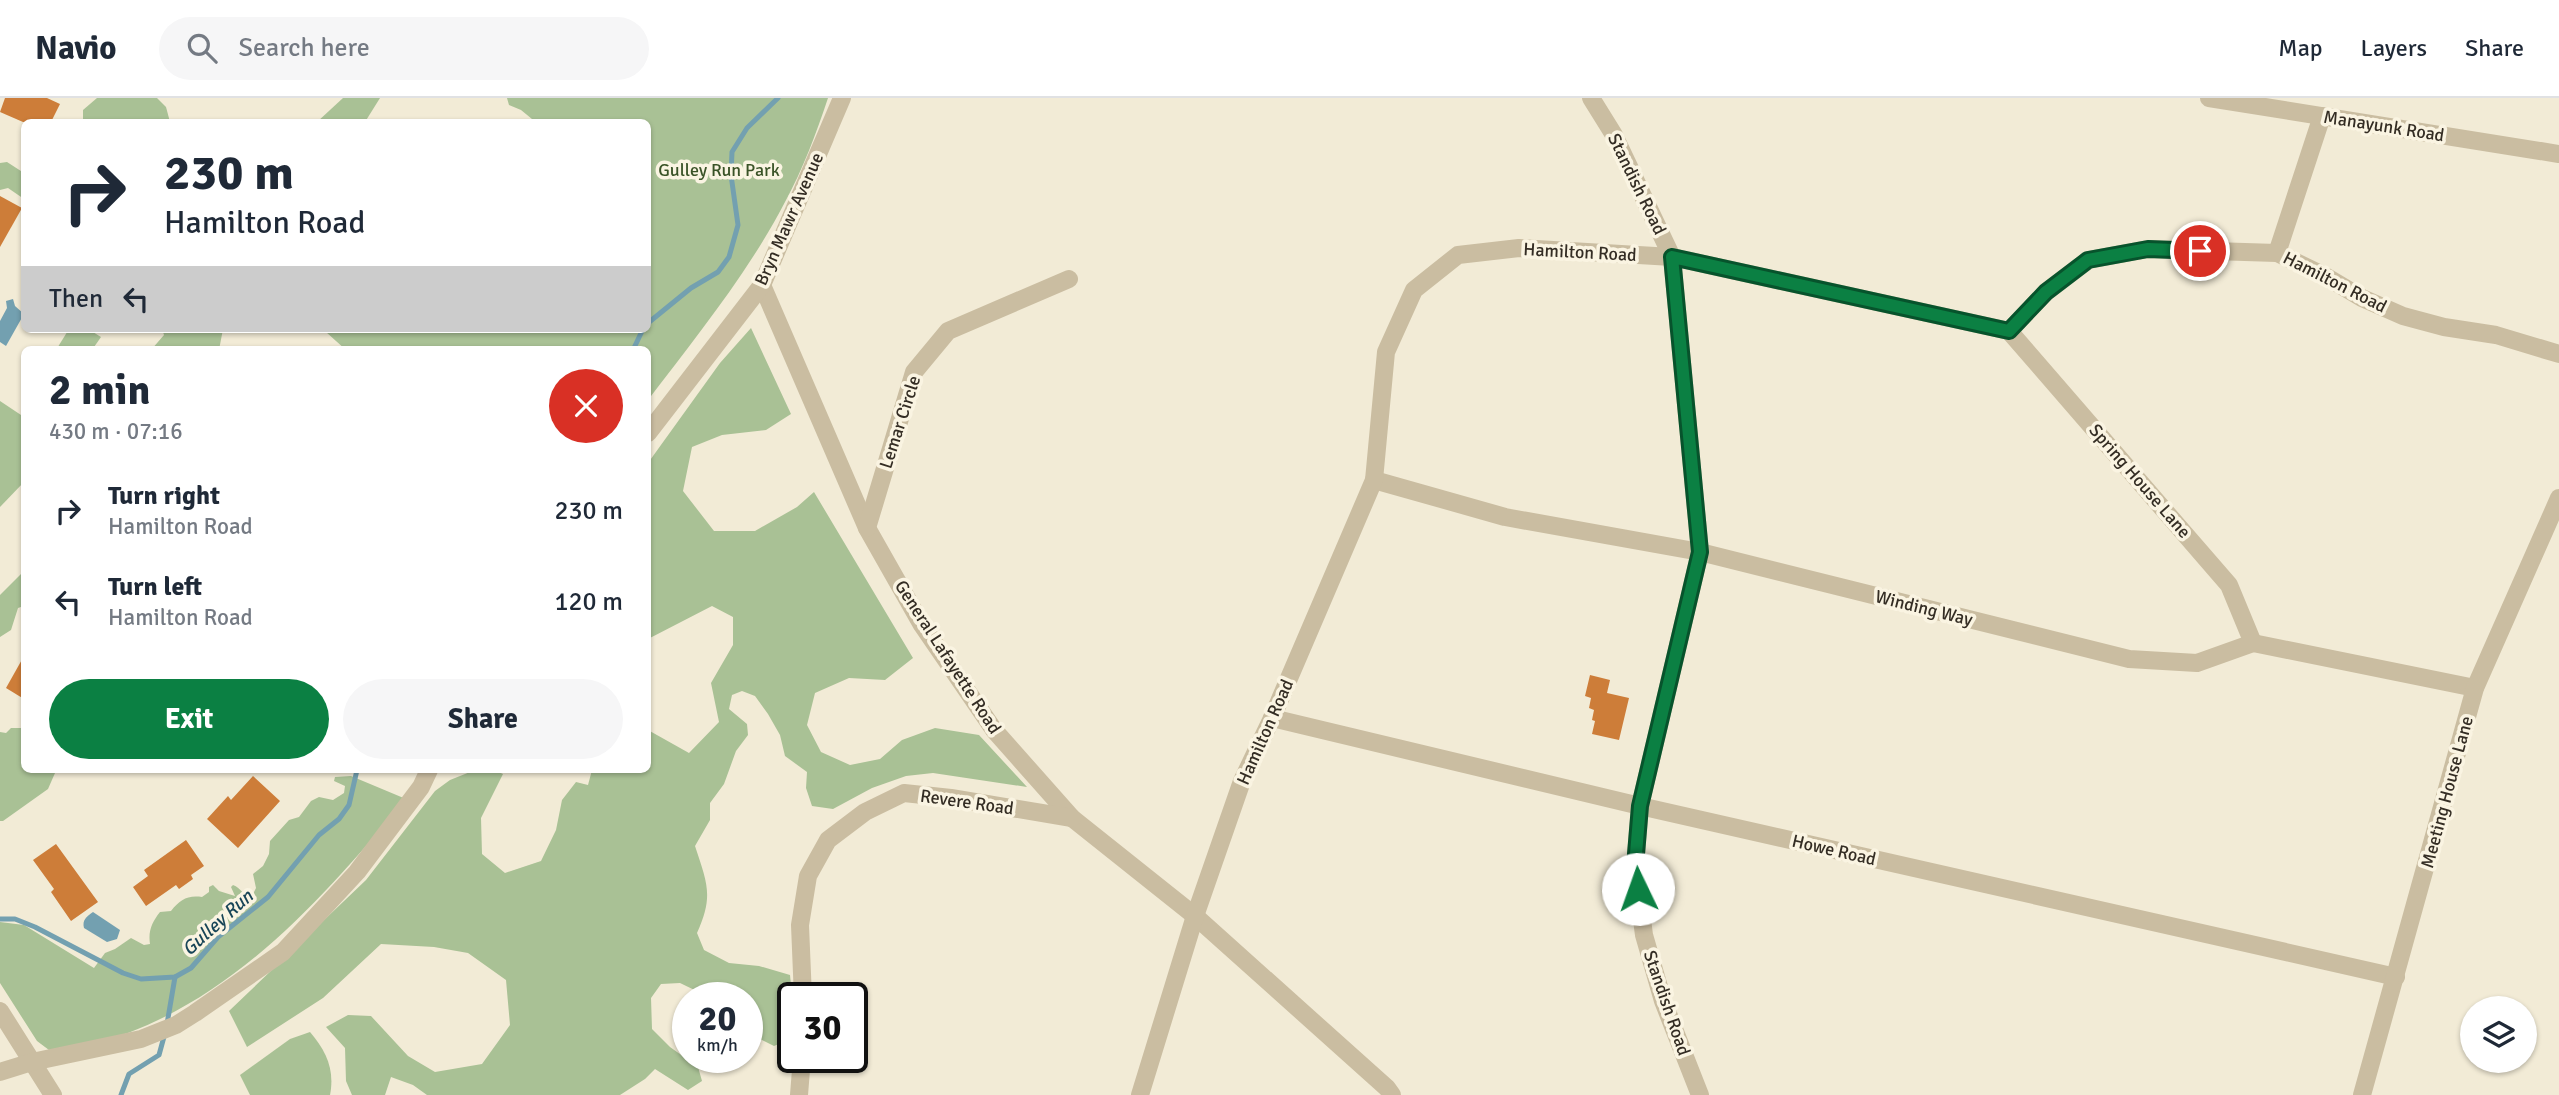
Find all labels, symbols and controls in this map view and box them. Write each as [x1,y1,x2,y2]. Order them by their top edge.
search box [159,17,649,80]
text: Navio [35,28,117,69]
icon: search [183,29,221,67]
text: Search here [239,32,370,64]
text: Map [2278,33,2323,63]
text: Layers [2361,33,2427,63]
text: Share [2465,33,2524,63]
street label: Manayunk Road [2322,106,2446,146]
street label: Standish Road [1603,130,1671,238]
text: 230 m [164,143,294,203]
icon: right [49,147,140,238]
street label: Bryn Mawr Avenue [750,149,828,289]
park label: Gulley Run Park [658,159,780,181]
text: Hamilton Road [164,203,365,242]
pin [2170,221,2230,281]
icon: arrive [2181,232,2219,270]
street label: Hamilton Road [1523,238,1637,266]
street label: Hamilton Road [2280,246,2390,318]
icon: left [117,280,155,318]
text: Then [49,283,103,315]
text: 2 min [49,365,150,416]
button: close [549,369,623,443]
street label: Lemar Circle [875,373,925,471]
text: 430 m · 07:16 [49,417,183,446]
street label: Spring House Lane [2084,419,2196,543]
text: Turn right [108,480,220,512]
icon: right [49,492,87,530]
text: 230 m [554,495,623,527]
text: Hamilton Road [108,512,253,541]
text: Turn left [108,571,202,603]
street label: General Lafayette Road [890,576,1006,738]
icon: left [49,583,87,621]
street label: Winding Way [1873,585,1976,631]
text: 120 m [554,586,623,618]
text: Hamilton Road [108,603,253,632]
street label: Hamilton Road [1232,676,1298,788]
button: Exit [49,679,329,759]
button: Share [343,679,623,759]
street label: Meeting House Lane [2416,714,2478,870]
street label: Revere Road [919,785,1015,819]
street label: Howe Road [1790,830,1878,870]
position arrow [1601,852,1675,926]
water label: Gulley Run [177,884,259,961]
street label: Standish Road [1639,948,1695,1058]
speed limit sign: 30 [777,982,868,1073]
map controls [2460,996,2537,1073]
button: layers [2460,996,2537,1073]
text: 20 [699,997,736,1040]
text: km/h [697,1034,738,1056]

